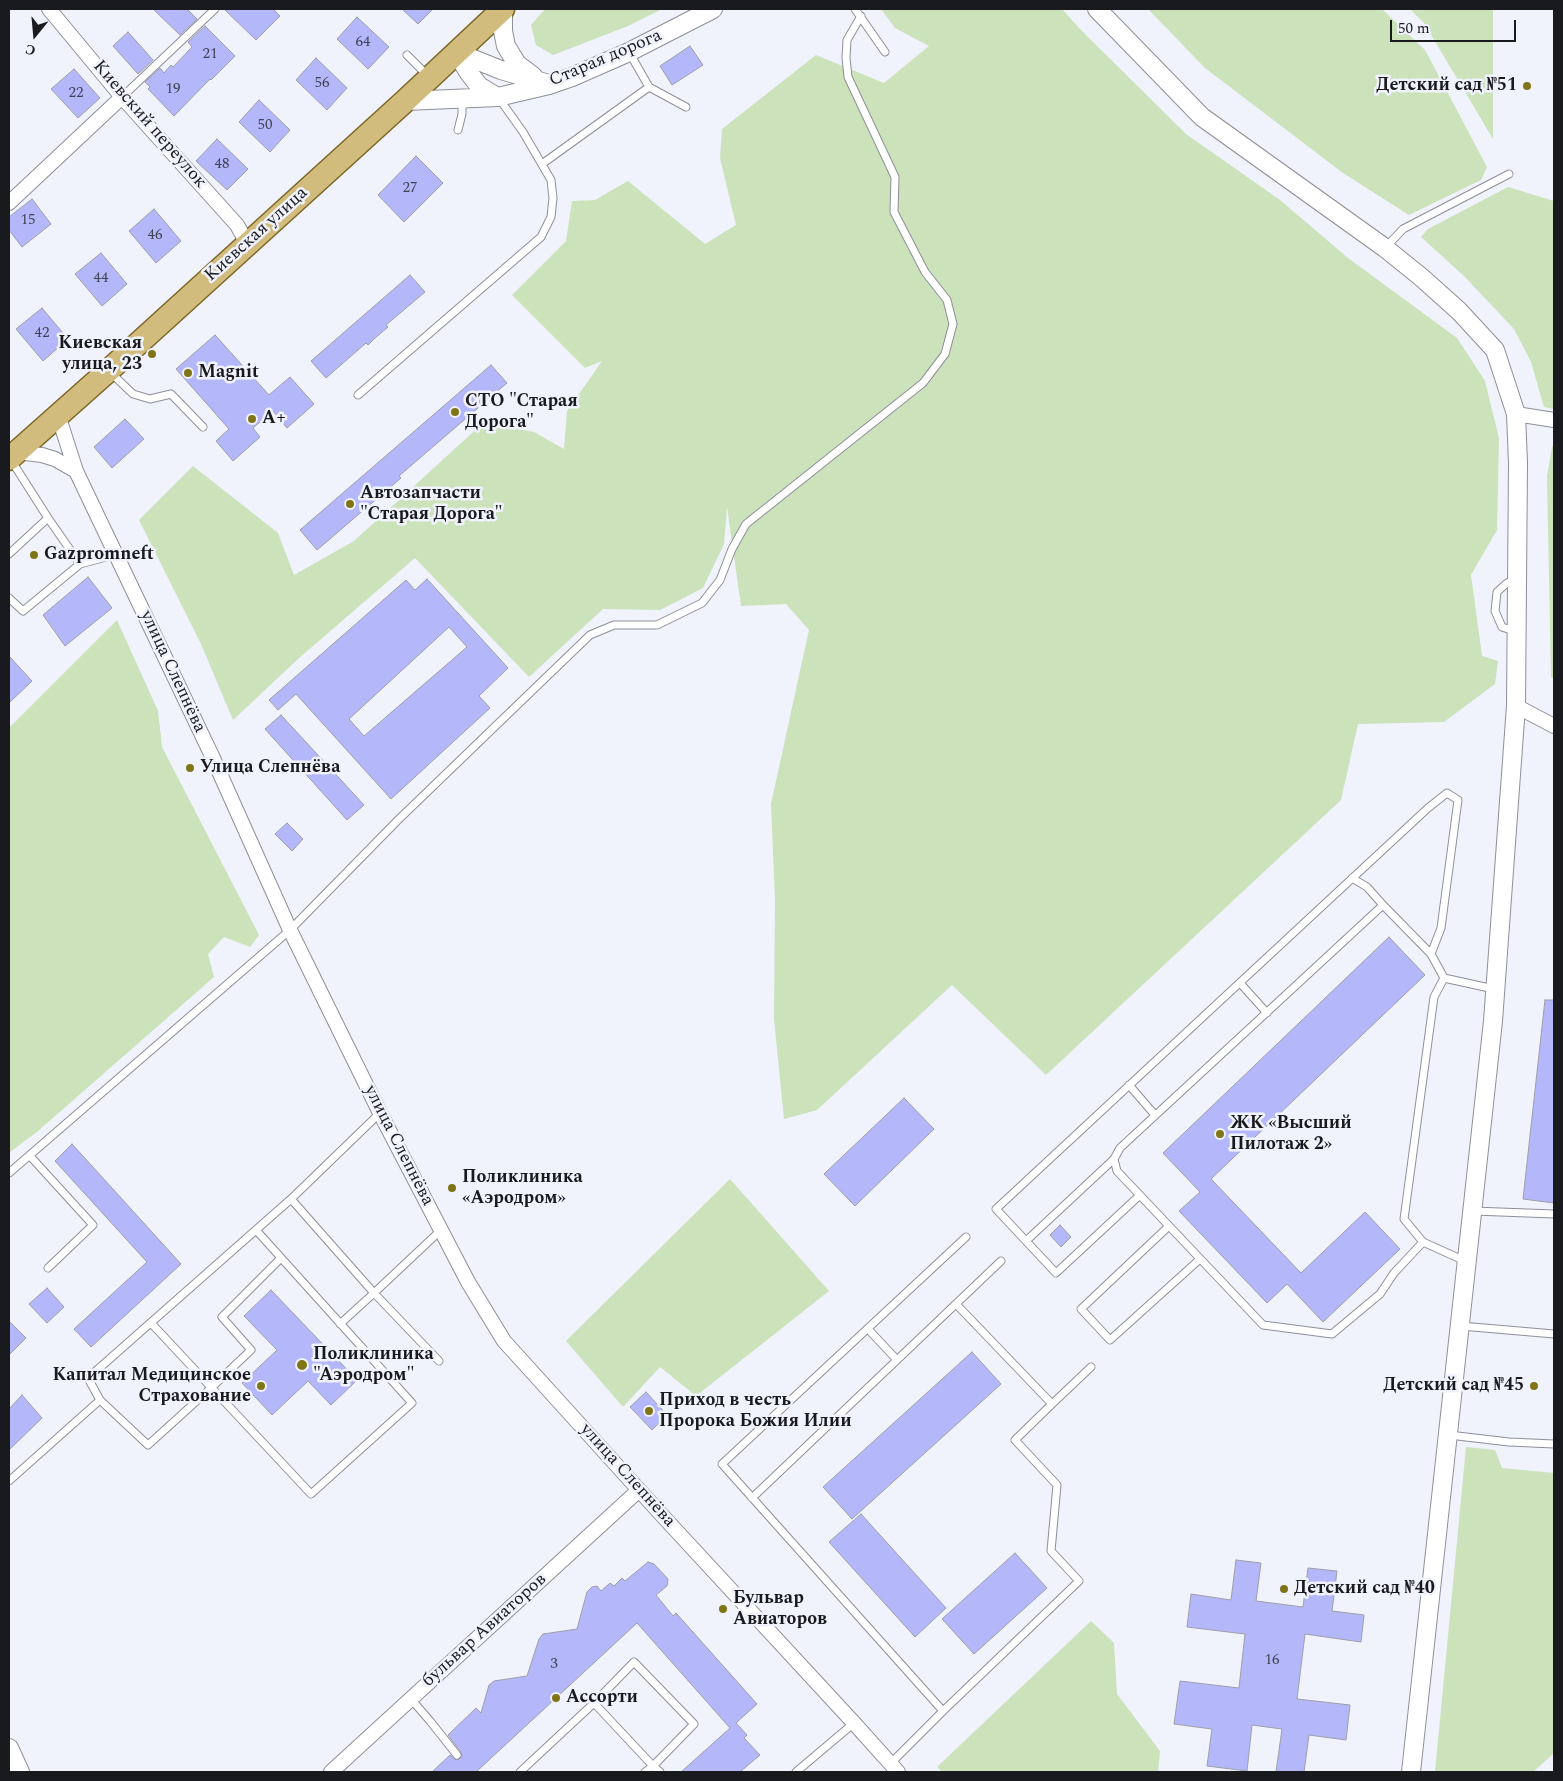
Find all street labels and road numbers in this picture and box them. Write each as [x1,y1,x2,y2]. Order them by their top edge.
street label: Старая дорога [546,26,666,92]
street label: Киевский переулок [88,57,210,193]
street label: Киевская улица [201,183,313,287]
street label: улица Слепнёва [134,607,210,737]
street label: улица Слепнёва [358,1082,438,1210]
street label: улица Слепнёва [575,1420,679,1532]
street label: бульвар Авиаторов [418,1570,552,1692]

